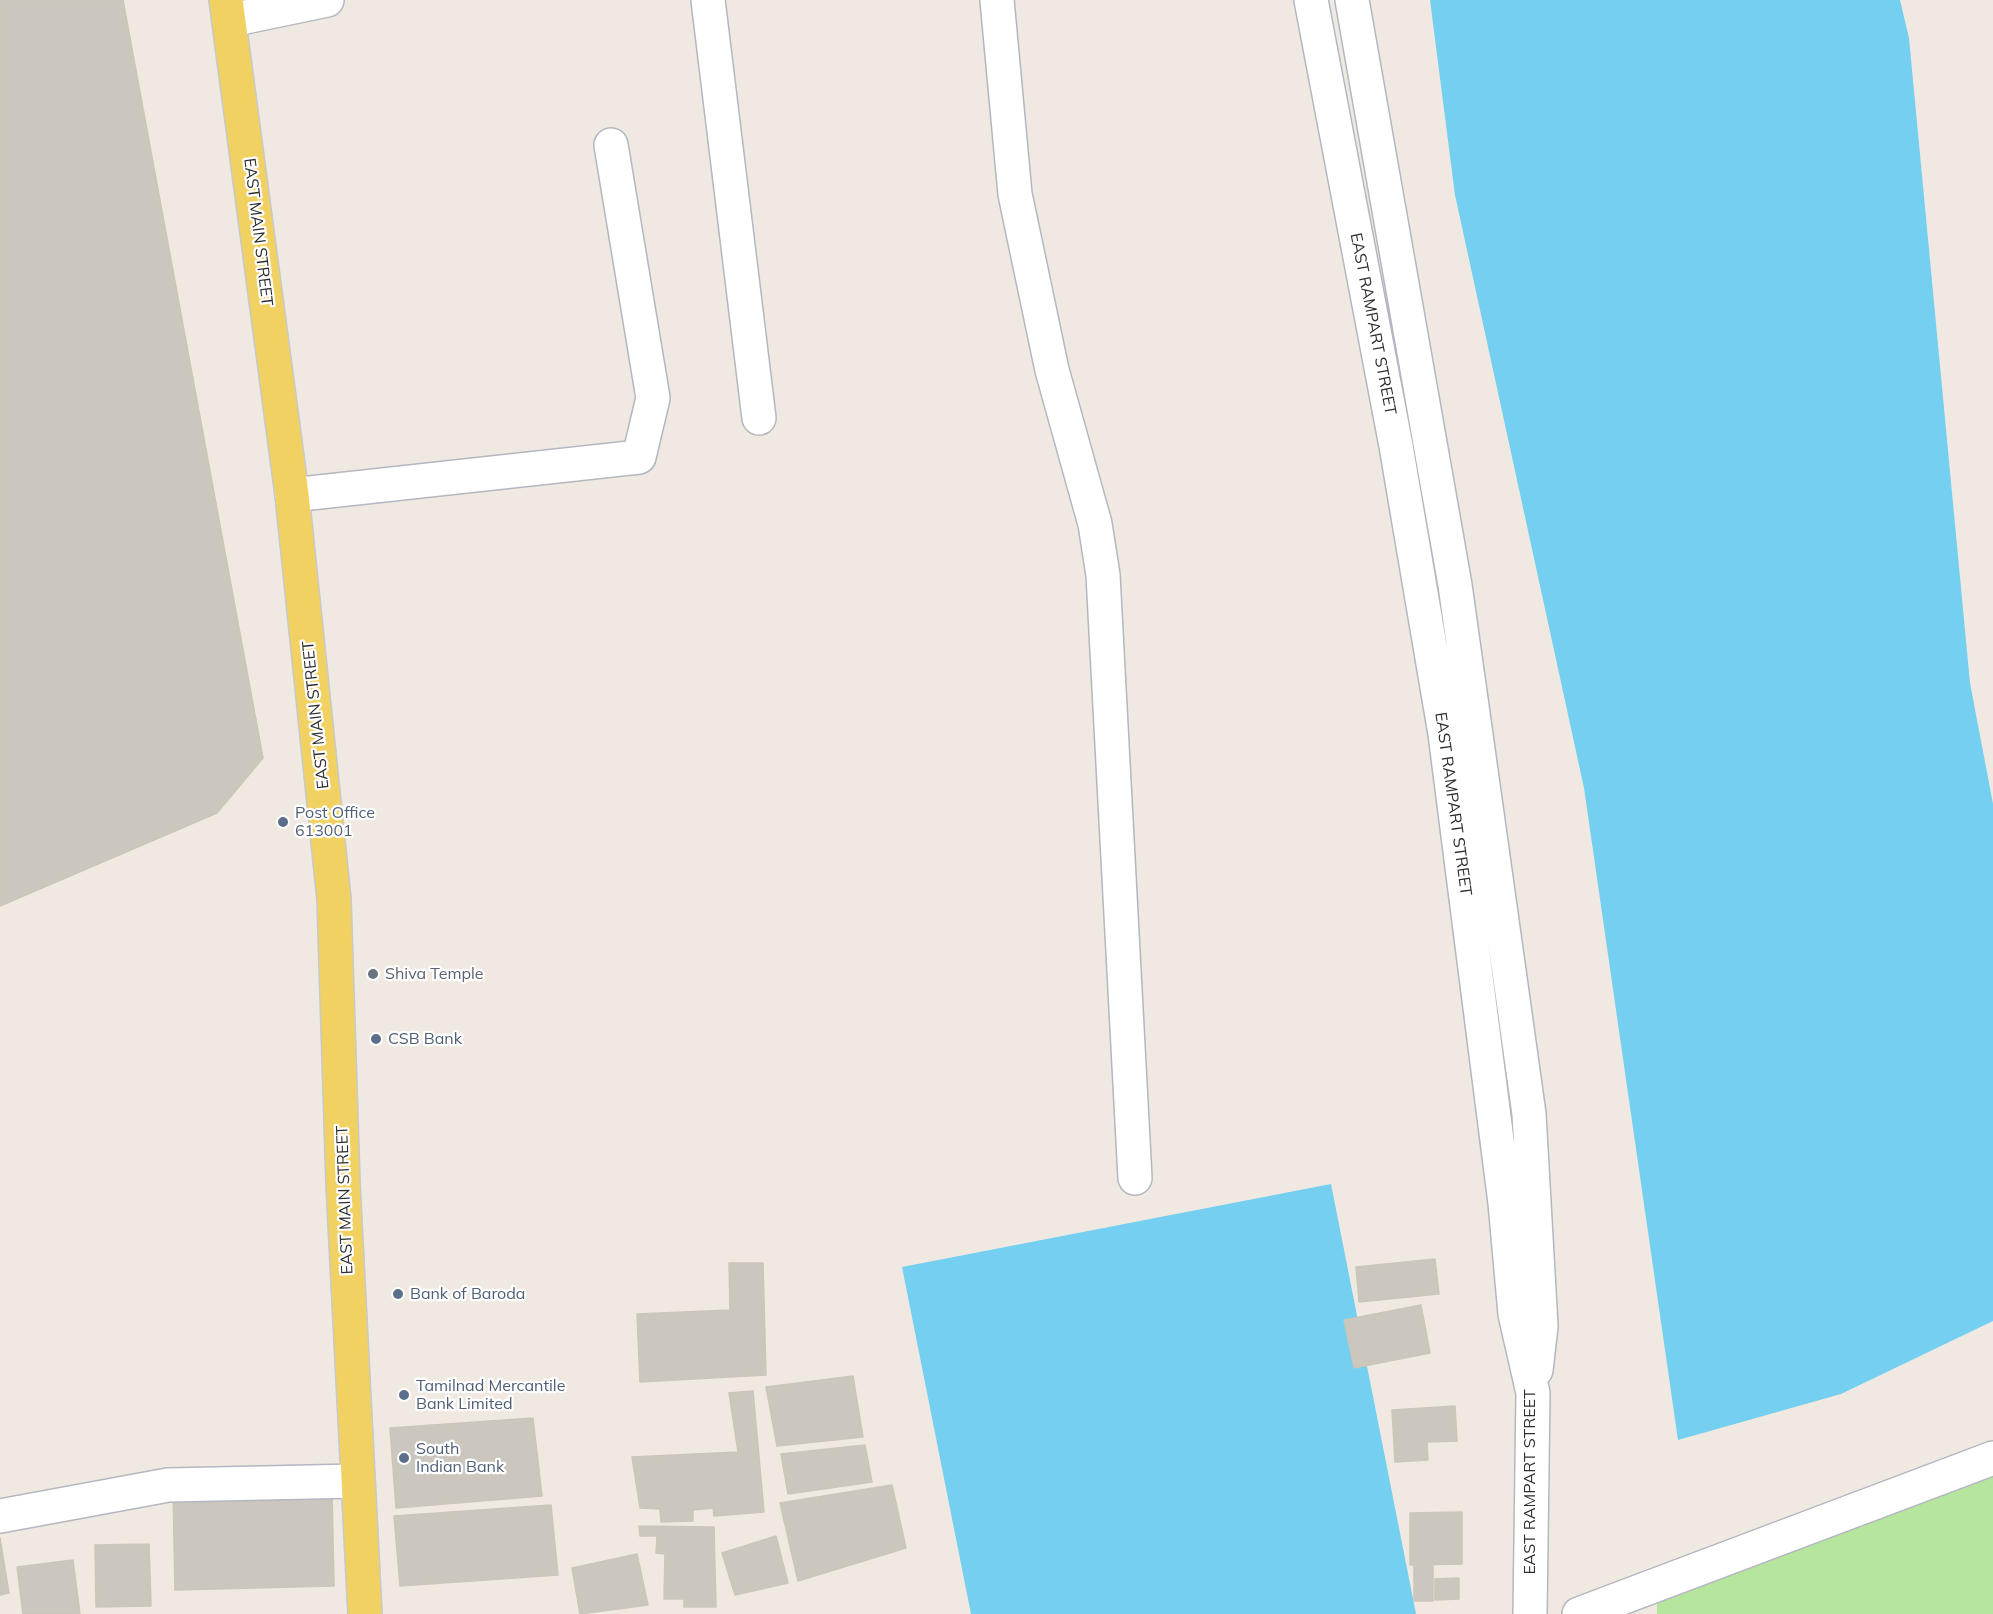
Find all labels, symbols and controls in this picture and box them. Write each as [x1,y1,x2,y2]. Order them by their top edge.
street label: EAST MAIN STREET [239,157,277,307]
street label: EAST RAMPART STREET [1346,231,1400,417]
street label: EAST MAIN STREET [299,640,333,790]
street label: EAST RAMPART STREET [1431,711,1475,897]
place label: Post Office 613001 [295,803,375,841]
marker: Post Office 613001 [276,815,290,829]
place label: Shiva Temple [385,964,484,984]
marker: Shiva Temple [366,967,380,981]
place label: CSB Bank [388,1029,462,1049]
marker: CSB Bank [369,1032,383,1046]
street label: EAST MAIN STREET [333,1125,357,1275]
place label: Bank of Baroda [410,1284,525,1304]
marker: Bank of Baroda [391,1287,405,1301]
place label: Tamilnad Mercantile Bank Limited [416,1376,565,1414]
marker: Tamilnad Mercantile Bank Limited [397,1388,411,1402]
street label: EAST RAMPART STREET [1520,1389,1540,1575]
place label: South Indian Bank [416,1439,504,1477]
marker: South Indian Bank [397,1451,411,1465]

